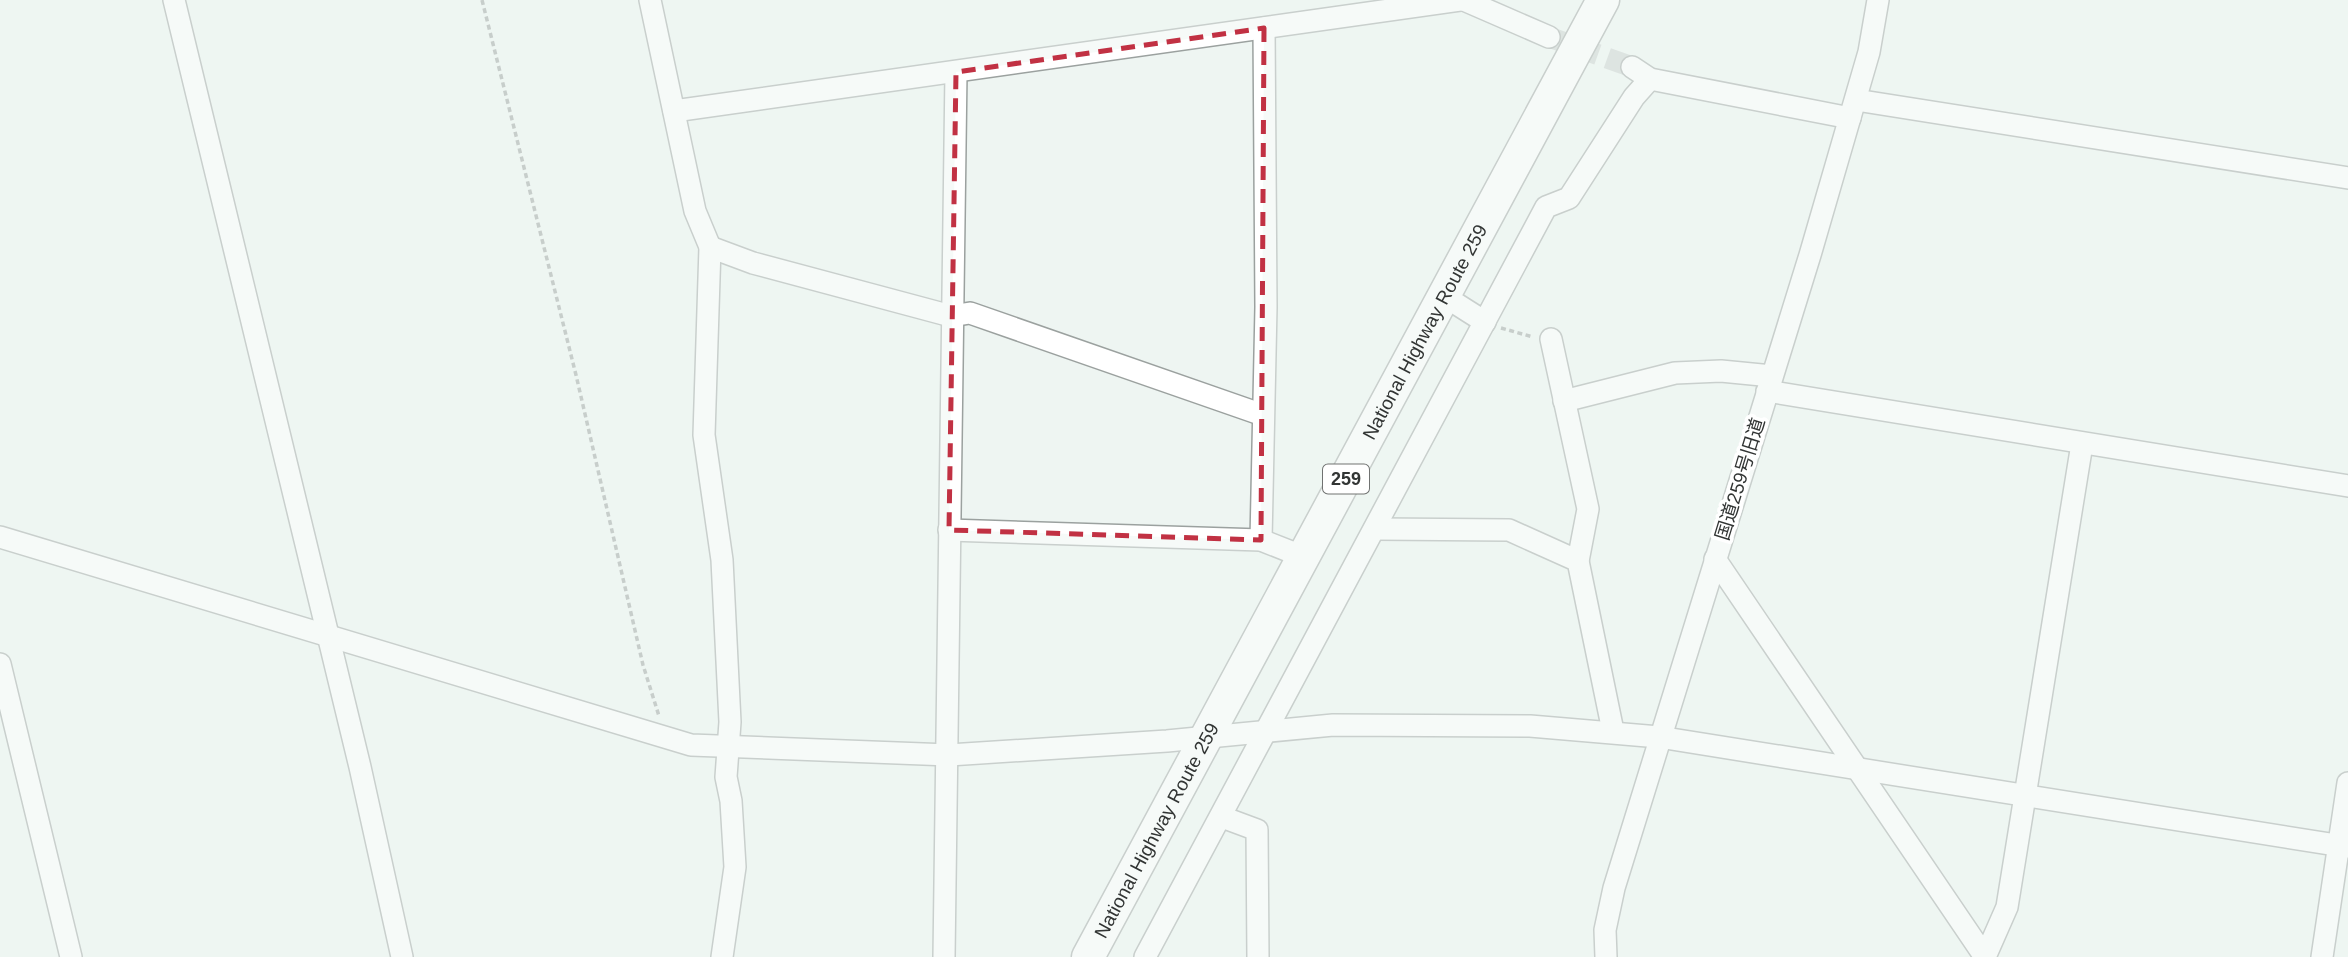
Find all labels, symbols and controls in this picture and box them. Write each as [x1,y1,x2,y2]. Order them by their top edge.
street label: National Highway Route 259 [1358,221,1491,443]
street label: 国道259号旧道 [1711,415,1769,543]
road number: 259 [1323,464,1369,494]
street label: National Highway Route 259 [1090,719,1223,941]

